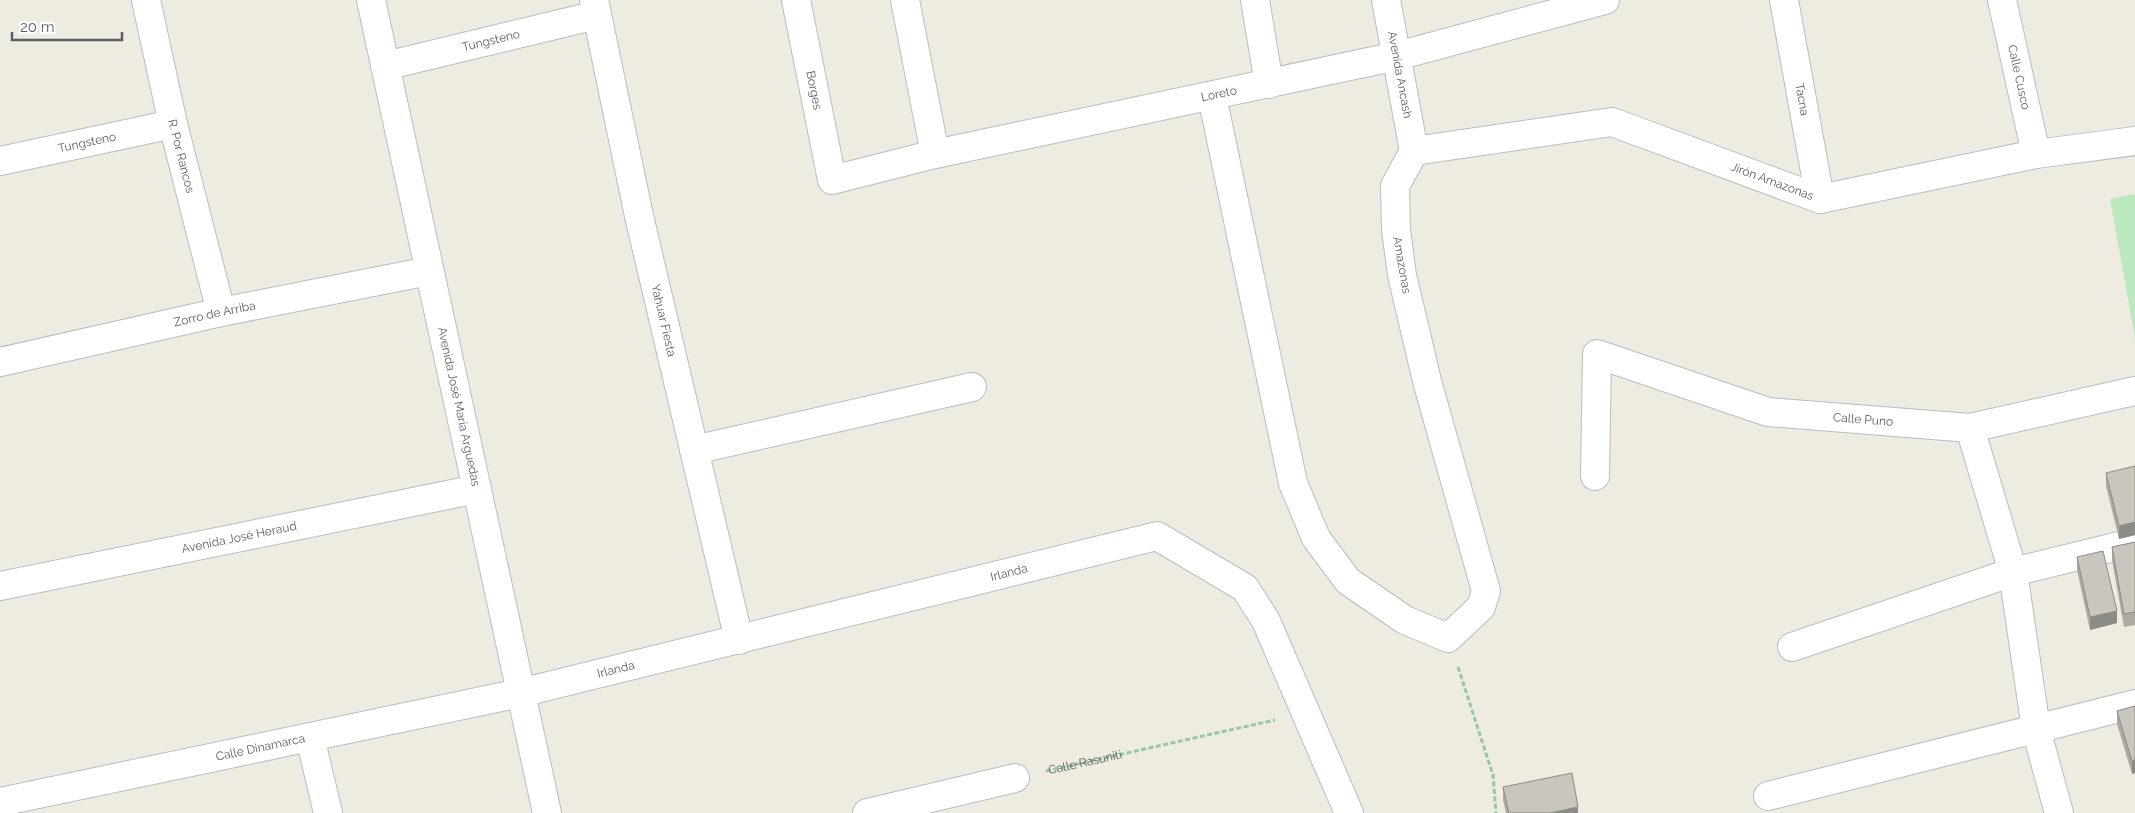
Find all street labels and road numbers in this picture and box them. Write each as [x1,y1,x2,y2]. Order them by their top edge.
street label: Tungsteno [461,27,521,54]
street label: Avenida Ancash [1385,30,1415,119]
street label: Calle Cusco [2005,43,2033,111]
street label: Borges [803,69,825,111]
street label: Tacna [1792,82,1812,117]
street label: Loreto [1200,83,1238,104]
street label: R. Por Rancos [165,118,197,195]
street label: Tungsteno [57,129,117,155]
street label: Jirón Amazonas [1729,160,1816,203]
street label: Amazonas [1390,235,1414,295]
street label: Yahuar Fiesta [648,283,679,358]
street label: Zorro de Arriba [172,298,257,329]
street label: Avenida José María Arguedas [435,326,483,488]
street label: Calle Puno [1833,410,1894,429]
street label: Avenida José Heraud [180,519,298,556]
street label: Irlanda [989,561,1029,584]
street label: Irlanda [596,658,636,681]
street label: Calle Dinamarca [214,731,306,764]
street label: Calle Rasuniti [1047,747,1123,777]

